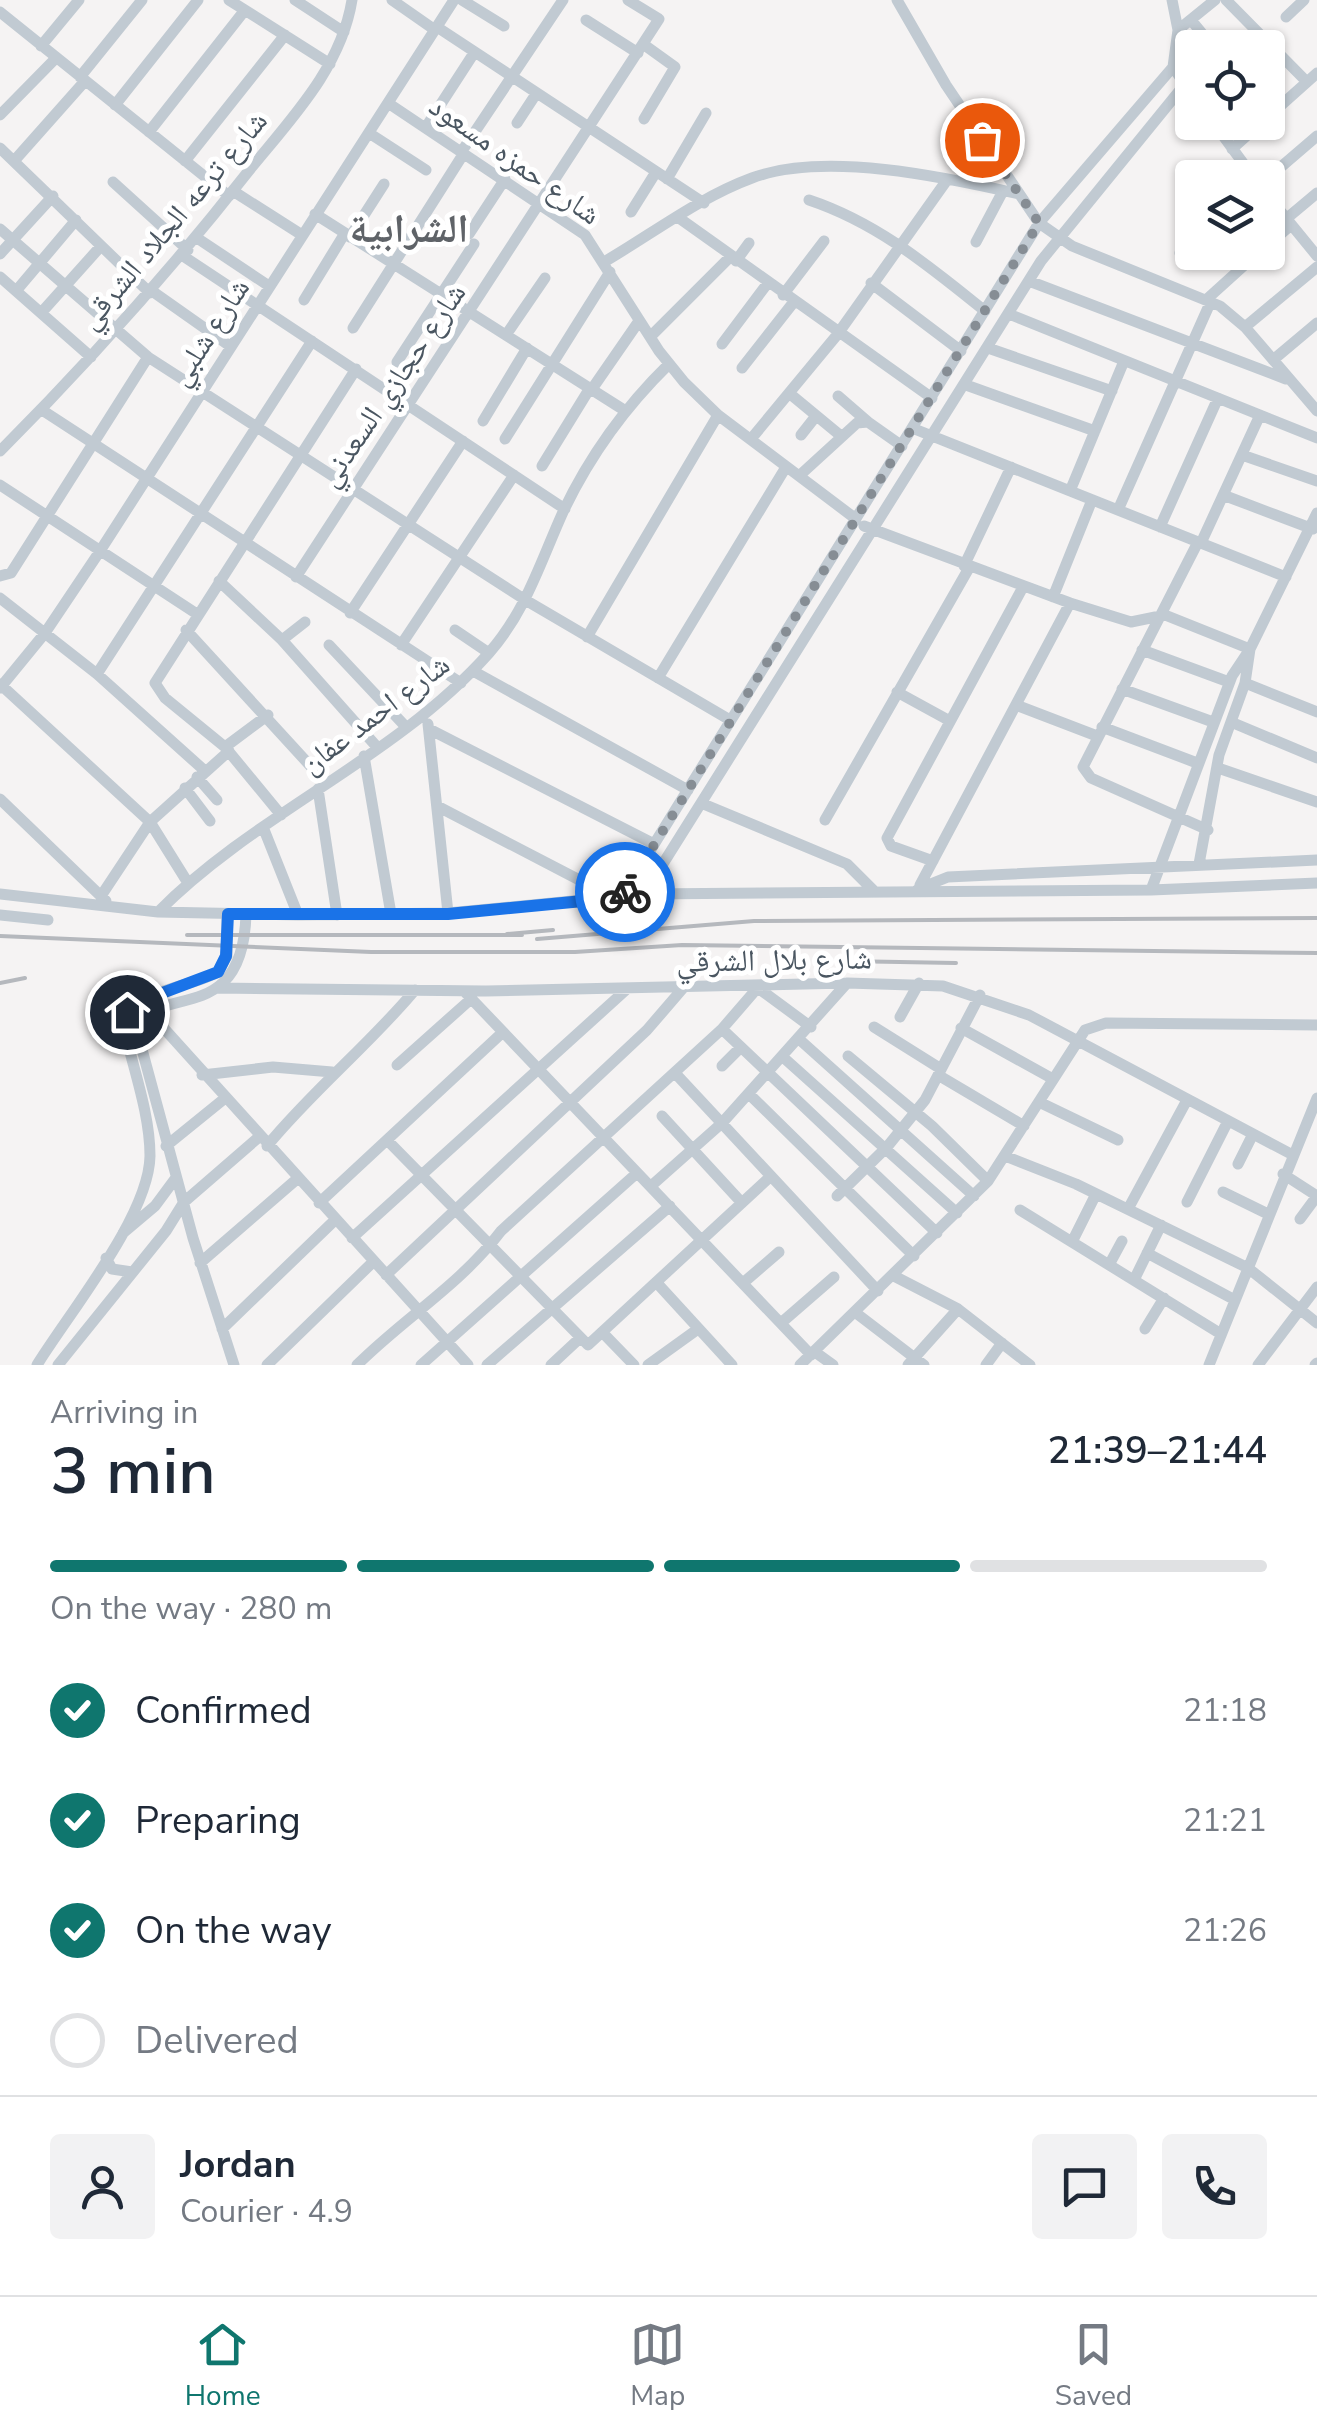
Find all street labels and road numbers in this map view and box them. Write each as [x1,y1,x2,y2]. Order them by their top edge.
street label: شارع حمزه مسعود [421,86,609,235]
street label: شارع ترعه الجلاد الشرقي [70,102,279,340]
street label: شارع شلبي [159,270,262,396]
street label: شارع حجازي السعدني [309,275,478,497]
street label: شارع احمد عفان [292,645,458,784]
street label: شارع بلال الشرقي [676,938,872,985]

